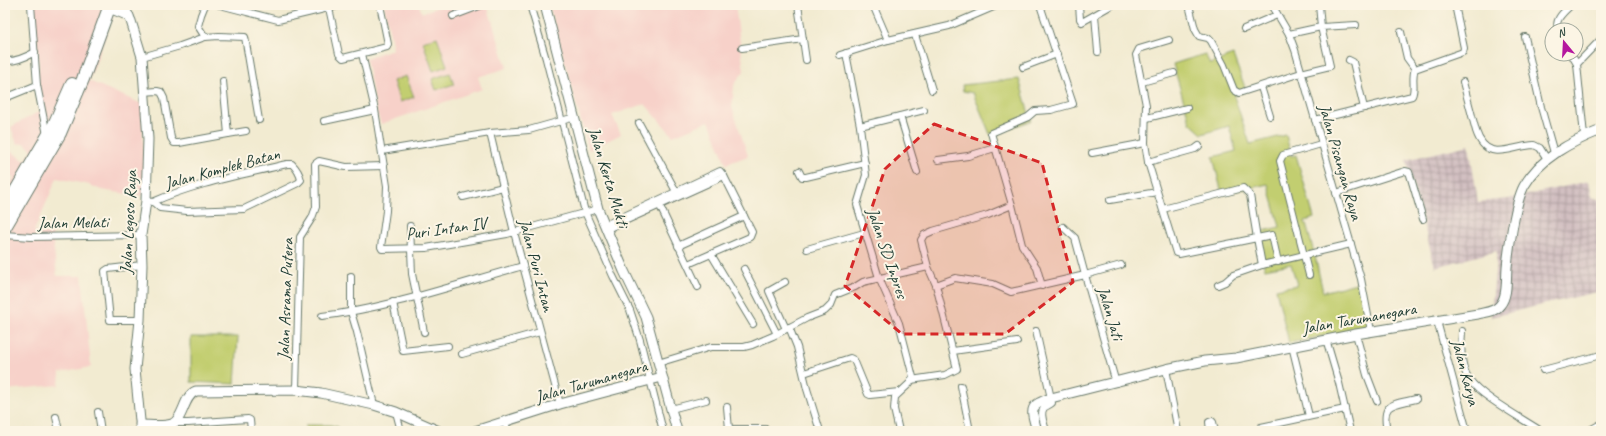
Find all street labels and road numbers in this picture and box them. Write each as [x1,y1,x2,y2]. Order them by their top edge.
street label: Jalan Pisangan Raya [1314,101,1368,224]
street label: Jalan Kerta Mukti [583,123,635,233]
street label: Jalan Komplek Batan [161,143,282,194]
street label: Jalan Legoso Raya [115,168,142,275]
street label: Jalan SD Inpres [862,204,914,303]
street label: Jalan Melati [36,211,110,234]
street label: Puri Intan IV [404,212,491,245]
street label: Jalan Puri Intan [514,215,559,315]
street label: Jalan Asrama Putera [273,236,298,361]
street label: Jalan Jati [1092,283,1129,344]
street label: Jalan Tarumanegara [1300,298,1419,339]
street label: Jalan Karya [1446,336,1485,409]
street label: Jalan Tarumanegara [532,355,651,408]

